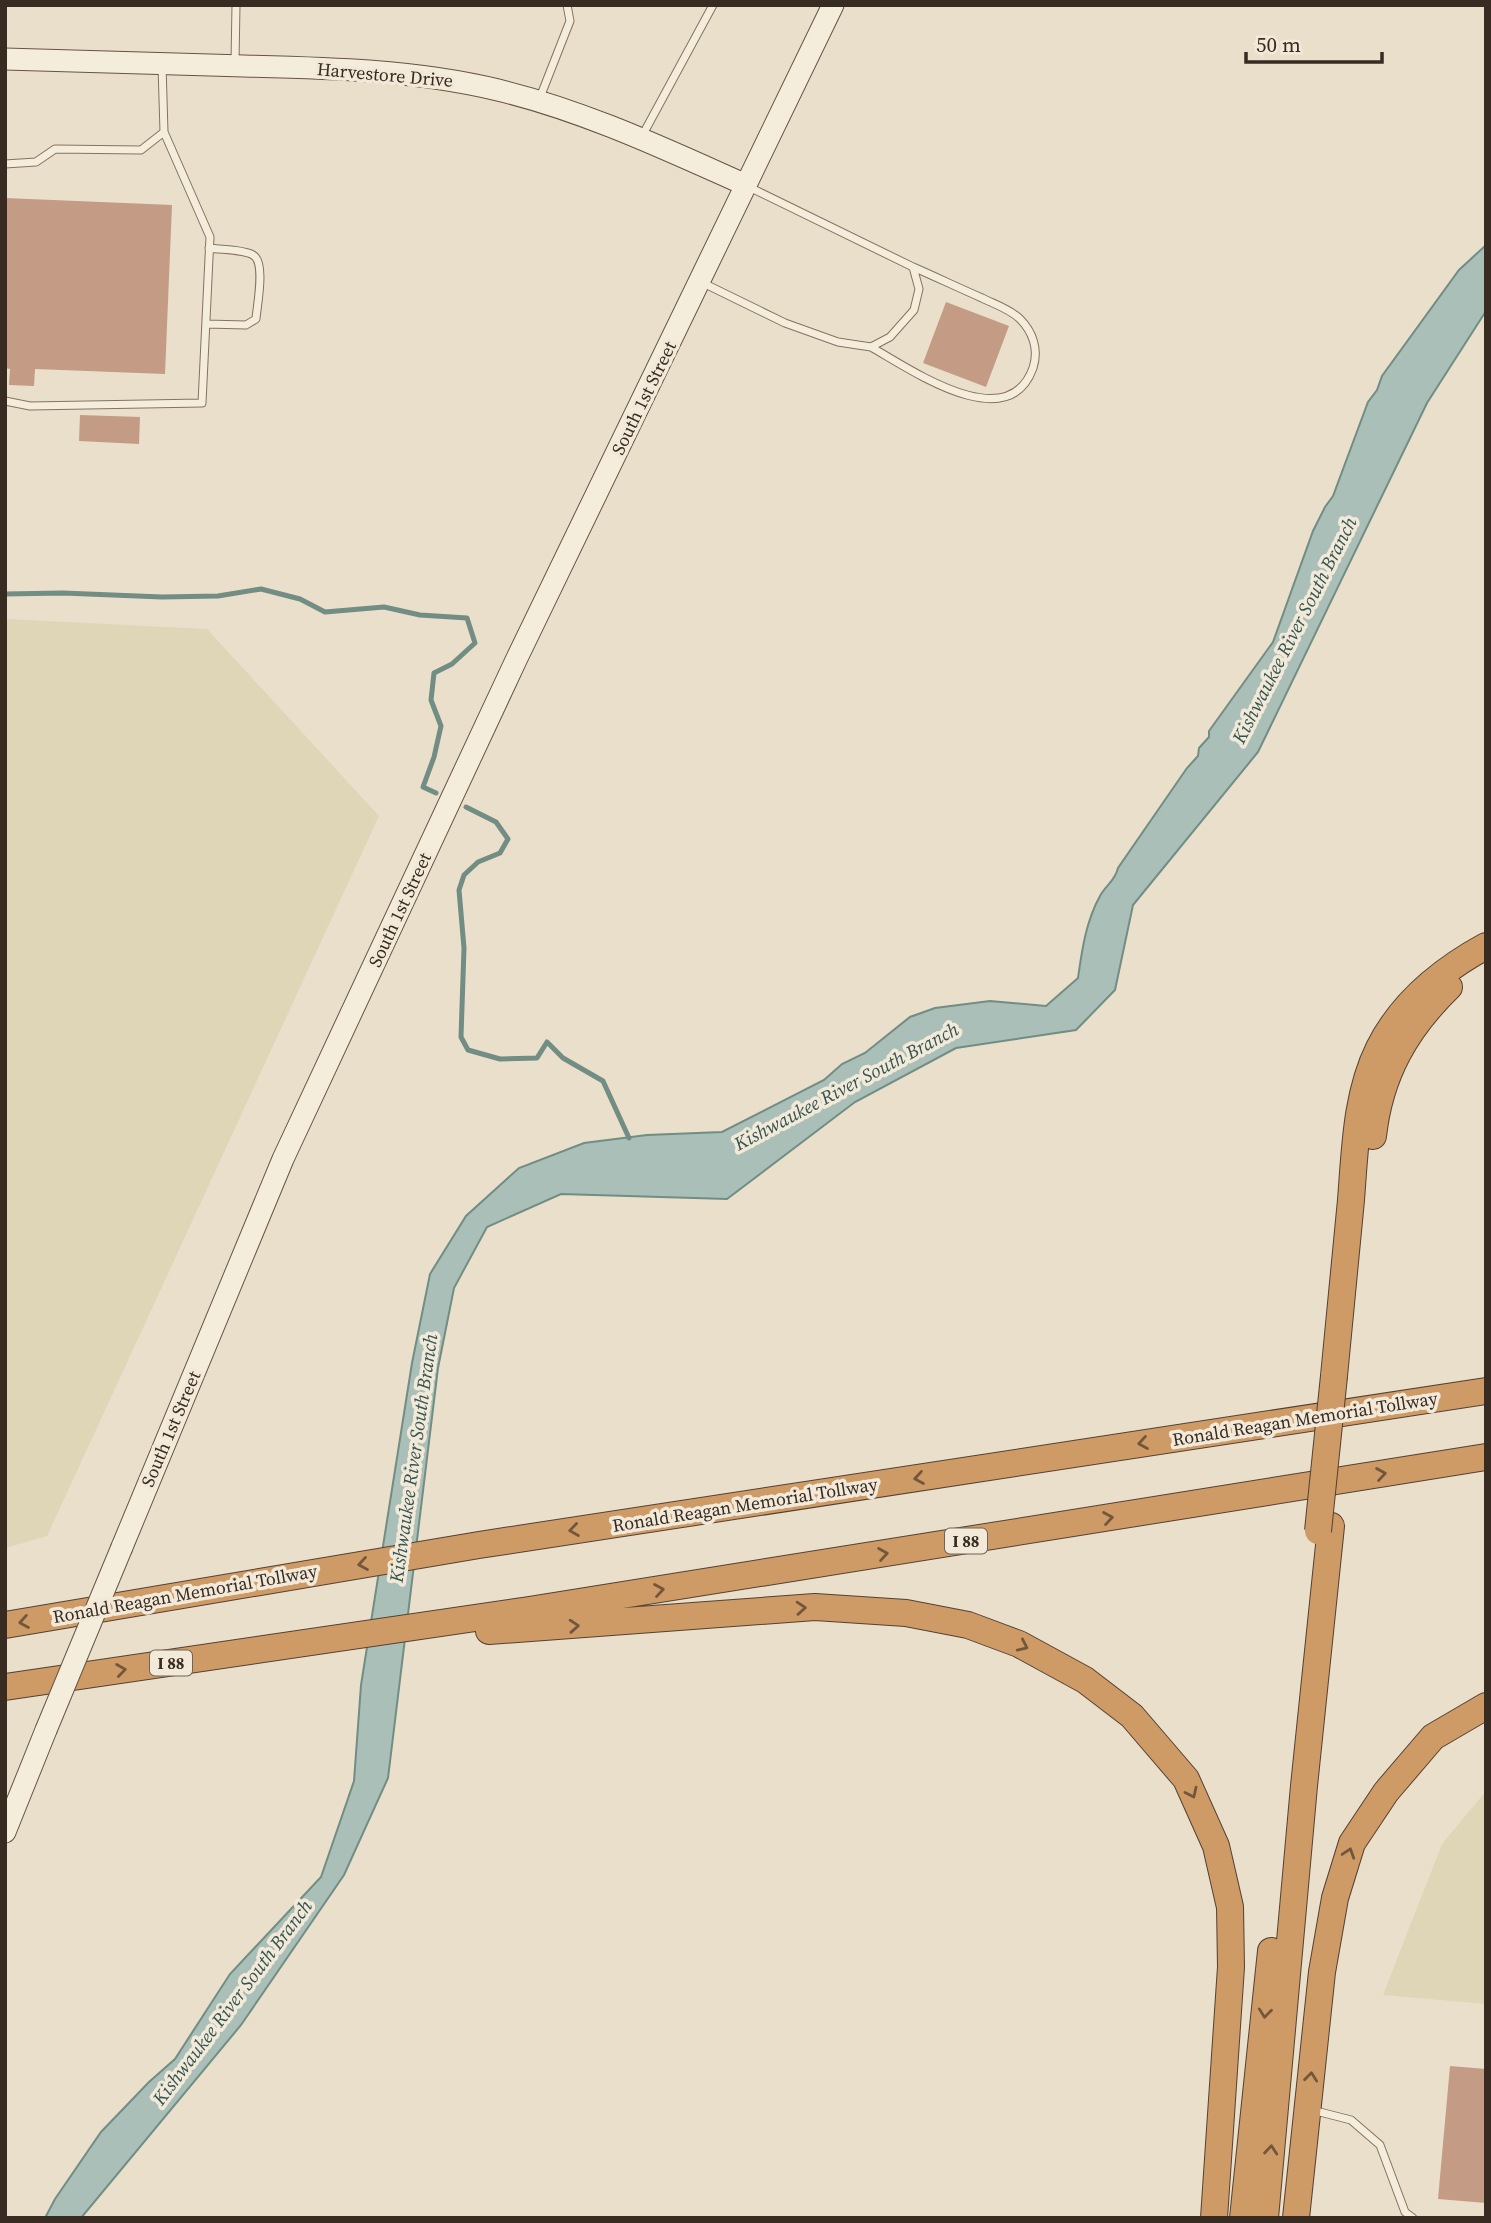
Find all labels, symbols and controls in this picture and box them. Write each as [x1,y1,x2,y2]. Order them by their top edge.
scale bar [1246,21,1382,65]
text: 50 m [1256,30,1301,59]
street label: Harvestore Drive [316,56,454,93]
street label: South 1st Street [605,337,682,459]
water label: Kishwaukee River South Branch [1225,512,1363,749]
street label: South 1st Street [362,848,437,971]
water label: Kishwaukee River South Branch [728,1015,963,1157]
water label: Kishwaukee River South Branch [383,1331,443,1585]
street label: South 1st Street [135,1367,206,1491]
street label: Ronald Reagan Memorial Tollway [1171,1385,1440,1452]
one-way arrow [1138,1436,1149,1451]
one-way arrow [1375,1466,1387,1481]
one-way arrow [913,1470,924,1485]
street label: Ronald Reagan Memorial Tollway [611,1471,880,1538]
one-way arrow [1102,1511,1114,1526]
one-way arrow [568,1523,580,1538]
road number: I 88 [945,1528,987,1554]
one-way arrow [877,1547,889,1562]
one-way arrow [357,1556,369,1571]
street label: Ronald Reagan Memorial Tollway [51,1558,320,1629]
one-way arrow [653,1583,665,1598]
one-way arrow [796,1601,807,1616]
one-way arrow [18,1613,30,1628]
one-way arrow [569,1619,580,1634]
one-way arrow [1016,1638,1028,1652]
road number: I 88 [150,1651,192,1676]
one-way arrow [115,1663,127,1678]
one-way arrow [1184,1785,1198,1798]
one-way arrow [1341,1847,1355,1860]
water label: Kishwaukee River South Branch [146,1893,318,2111]
one-way arrow [1257,2007,1272,2019]
one-way arrow [1304,2071,1319,2083]
one-way arrow [1263,2144,1278,2155]

